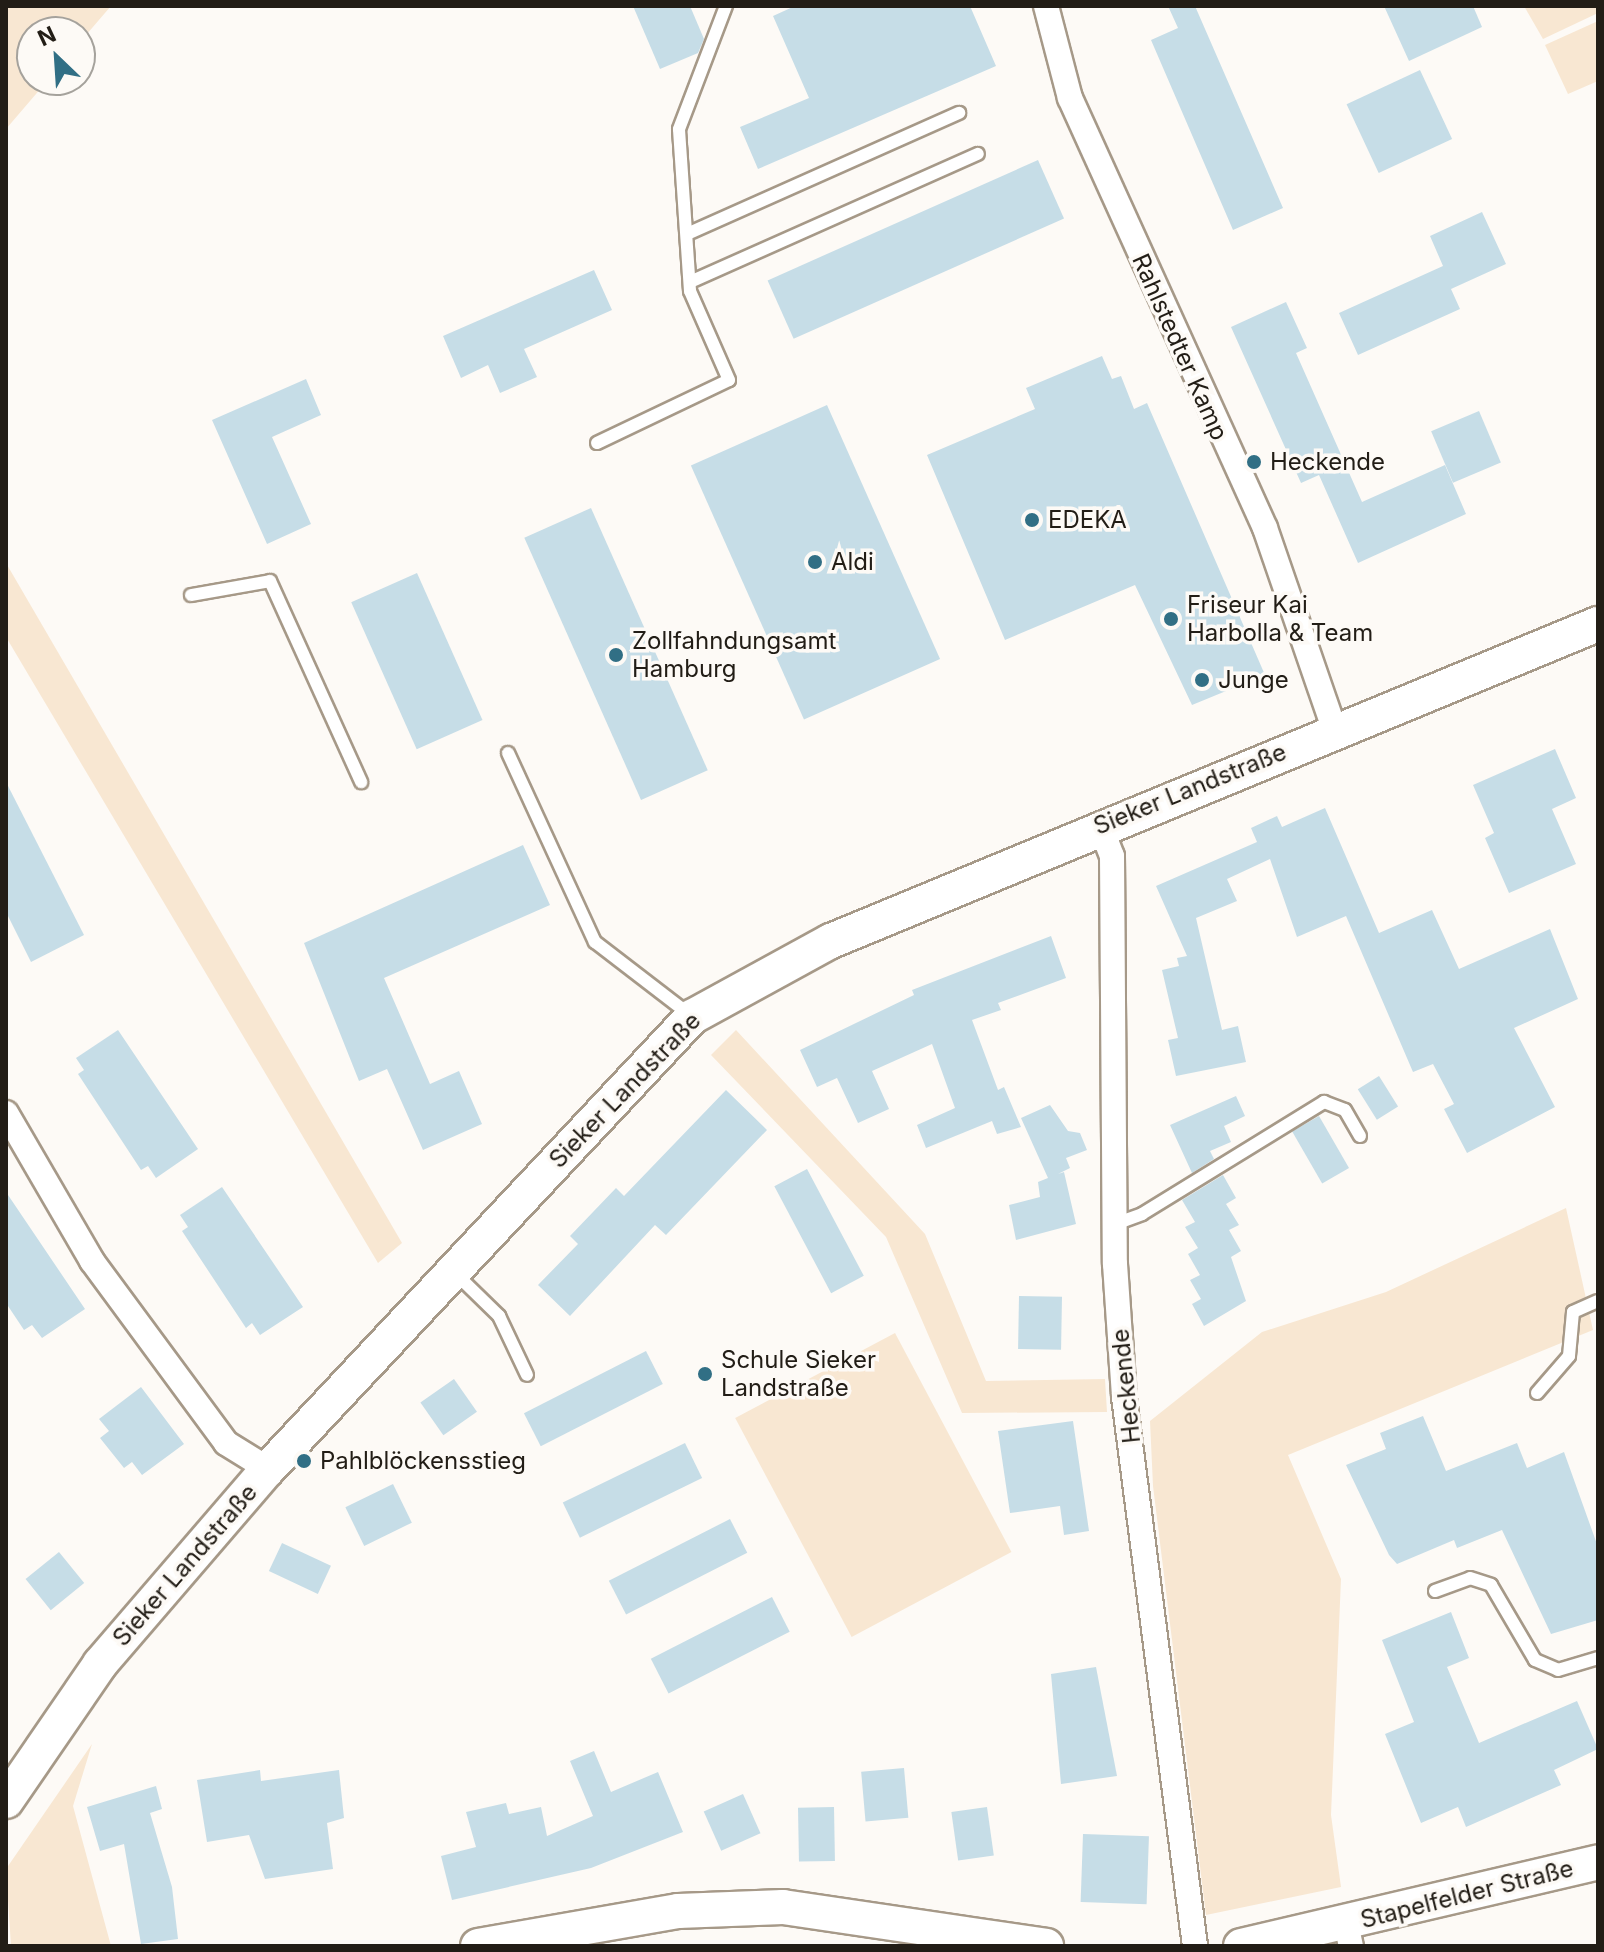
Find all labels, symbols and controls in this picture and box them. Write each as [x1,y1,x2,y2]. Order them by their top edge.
north arrow [16,16,96,96]
text: N [34,21,60,51]
street label: Rahlstedter Kamp [1126,249,1234,445]
place label: Heckende [1270,448,1385,476]
marker: Heckende [1245,453,1263,471]
place label: EDEKA [1048,506,1127,534]
marker: EDEKA [1023,511,1041,529]
place label: Aldi [831,548,874,576]
marker: Aldi [806,553,824,571]
place label: Friseur Kai Harbolla & Team [1187,591,1373,647]
marker: Friseur Kai Harbolla & Team [1162,610,1180,628]
place label: Zollfahndungsamt Hamburg [632,627,836,683]
marker: Zollfahndungsamt Hamburg [607,646,625,664]
place label: Junge [1218,666,1289,694]
marker: Junge [1193,671,1211,689]
street label: Sieker Landstraße [1089,737,1291,841]
street label: Sieker Landstraße [543,1006,707,1174]
street label: Heckende [1106,1327,1146,1445]
place label: Schule Sieker Landstraße [721,1346,876,1402]
marker: Schule Sieker Landstraße [696,1365,714,1383]
place label: Pahlblöckensstieg [320,1447,526,1475]
marker: Pahlblöckensstieg [295,1452,313,1470]
street label: Sieker Landstraße [107,1478,263,1652]
street label: Stapelfelder Straße [1358,1854,1576,1934]

